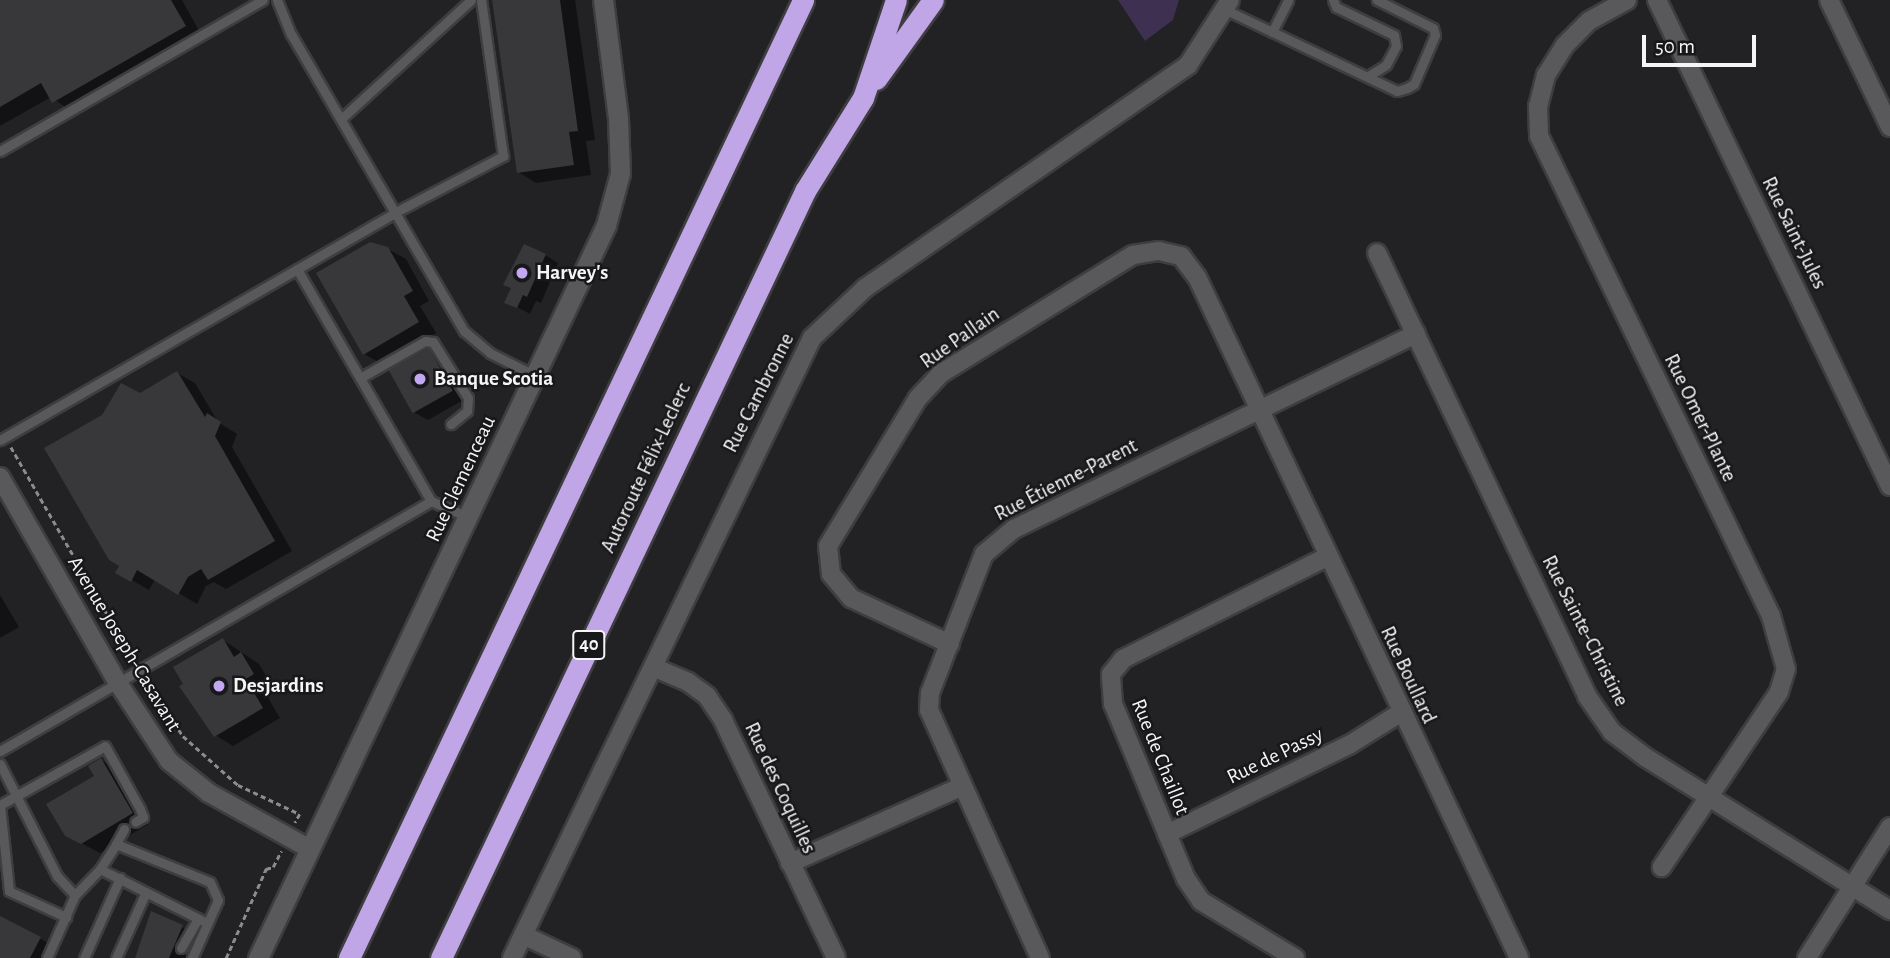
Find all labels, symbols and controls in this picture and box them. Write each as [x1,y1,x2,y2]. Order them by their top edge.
scale bar [1645,21,1759,65]
text: 50 m [1655,36,1695,57]
street label: Rue Saint-Jules [1756,173,1832,293]
place label: Harvey's [536,260,608,286]
marker: Harvey's [514,265,530,281]
street label: Rue Pallain [915,302,1005,374]
street label: Rue Cambronne [718,329,800,457]
street label: Rue Omer-Plante [1658,350,1742,486]
place label: Banque Scotia [434,366,553,392]
marker: Banque Scotia [412,371,428,387]
street label: Autoroute Félix-Leclerc [596,379,696,557]
street label: Rue Clemenceau [421,412,501,546]
street label: Rue Étienne-Parent [990,433,1142,527]
street label: Rue Sainte-Christine [1536,551,1634,711]
street label: Avenue Joseph-Casavant [62,552,186,736]
street label: Rue Boullard [1374,622,1442,728]
road number: 40 [572,630,606,660]
place label: Desjardins [233,673,324,699]
marker: Desjardins [211,678,227,694]
street label: Rue de Chaillot [1125,695,1195,819]
street label: Rue des Coquilles [739,718,821,858]
street label: Rue de Passy [1223,722,1327,790]

